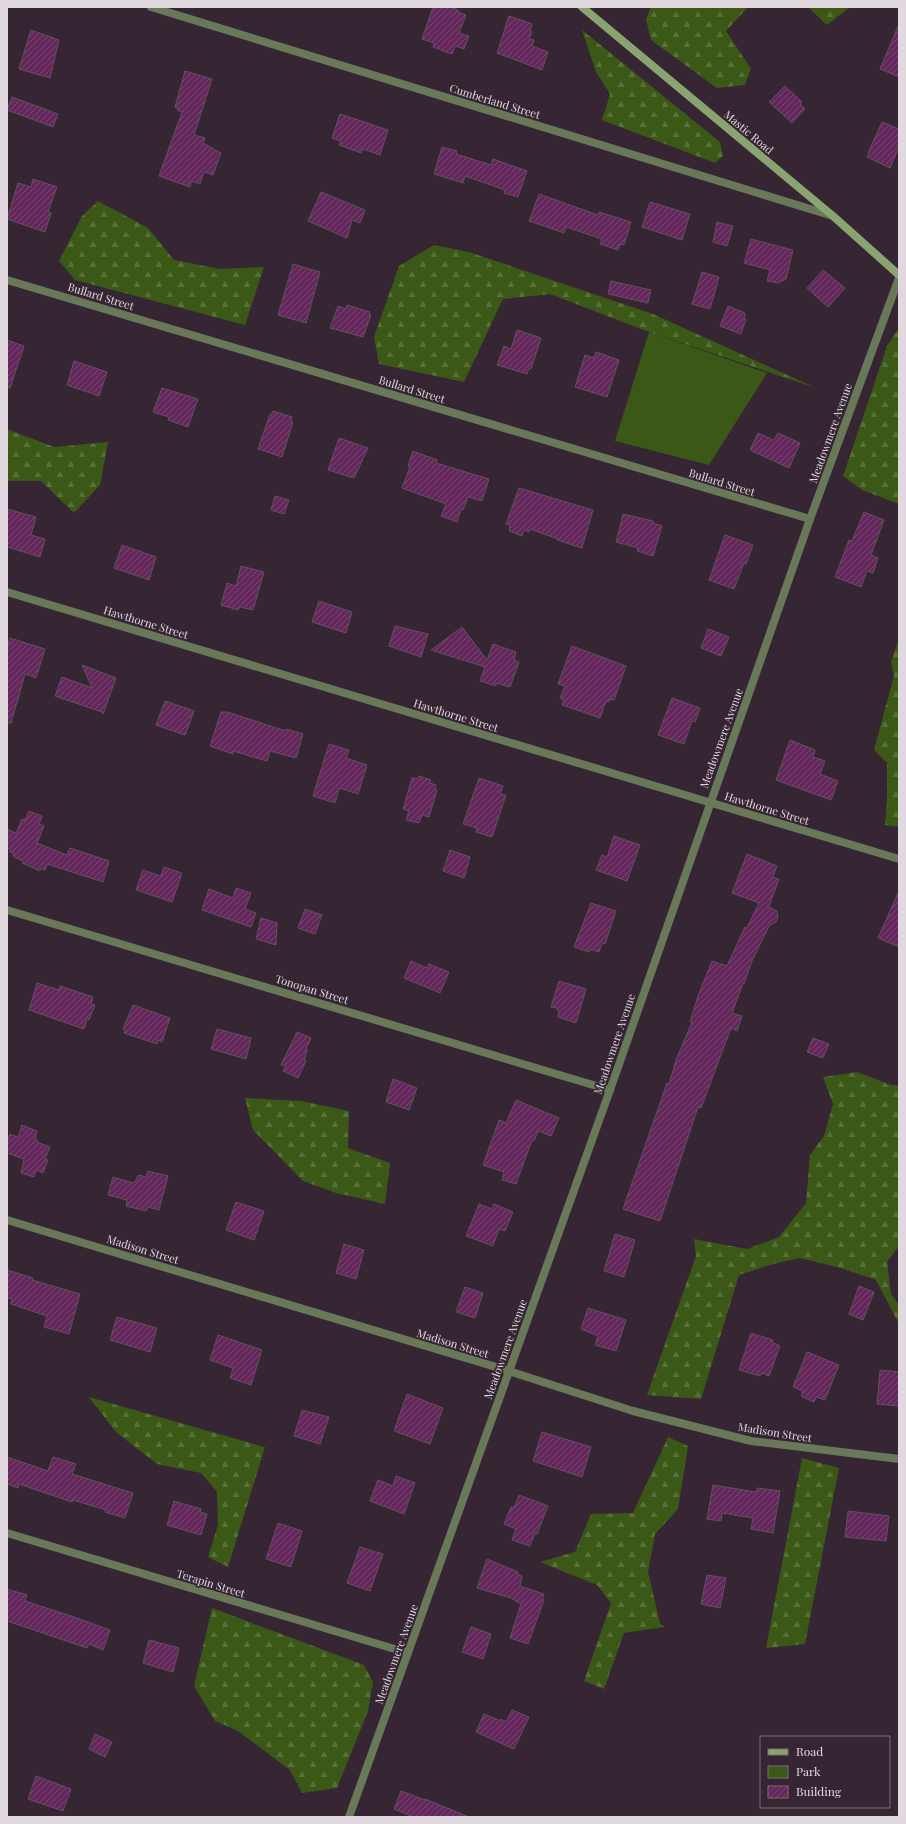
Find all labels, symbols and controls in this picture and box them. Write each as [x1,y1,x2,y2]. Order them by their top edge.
street label: Cumberland Street [448,80,542,122]
street label: Mastic Road [721,107,777,157]
street label: Bullard Street [66,279,136,313]
street label: Bullard Street [377,372,447,406]
street label: Meadowmere Avenue [805,380,855,485]
street label: Bullard Street [687,465,757,499]
street label: Hawthorne Street [102,602,190,642]
street label: Meadowmere Avenue [696,685,746,790]
street label: Hawthorne Street [412,695,500,735]
street label: Hawthorne Street [723,788,811,828]
street label: Tonopan Street [274,971,350,1007]
street label: Meadowmere Avenue [590,991,638,1096]
street label: Madison Street [105,1231,181,1267]
street label: Meadowmere Avenue [480,1296,530,1401]
street label: Madison Street [415,1325,491,1361]
street label: Madison Street [737,1419,813,1445]
street label: Terapin Street [175,1565,247,1601]
street label: Meadowmere Avenue [371,1601,421,1706]
legend [760,1736,890,1808]
text: Road [796,1743,823,1759]
text: Park [796,1763,821,1779]
text: Building [796,1783,842,1799]

